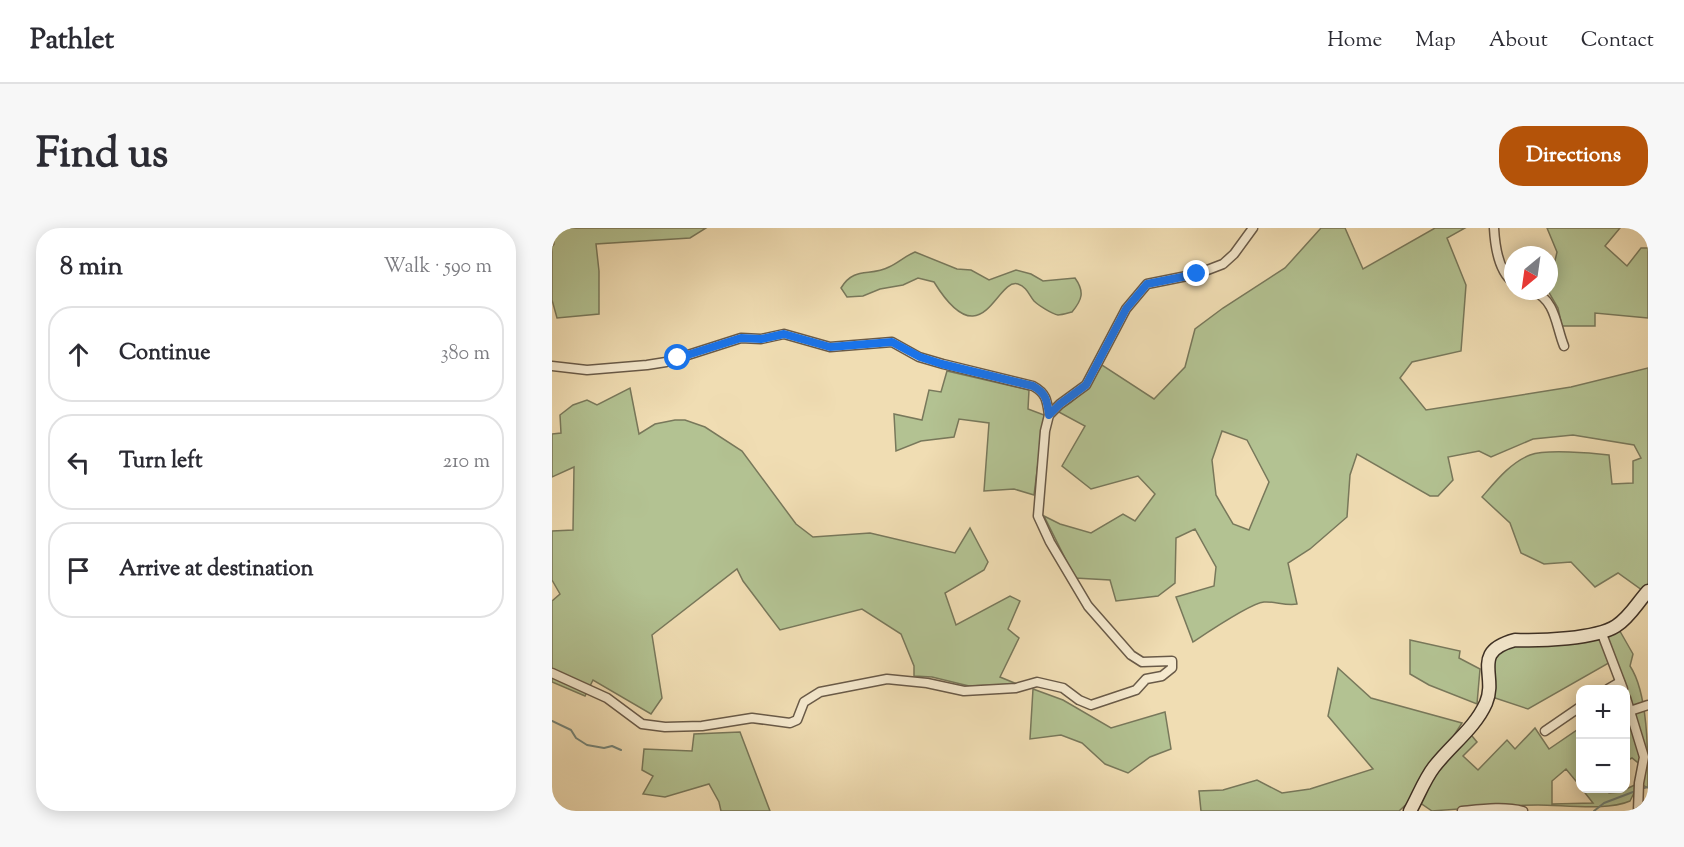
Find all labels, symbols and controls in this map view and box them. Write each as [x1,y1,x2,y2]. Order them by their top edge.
text: Pathlet [30,21,114,61]
text: Home [1327,26,1382,56]
text: Map [1415,26,1456,56]
text: About [1489,26,1548,56]
text: Contact [1581,26,1654,56]
text: Find us [36,126,168,186]
button: Directions [1499,126,1648,186]
north arrow [1504,246,1558,300]
text: 8 min [60,249,123,286]
text: Walk · 590 m [384,253,492,282]
route end [1183,260,1209,286]
icon: ahead [62,338,95,371]
text: Continue [119,338,210,370]
text: 380 m [441,340,490,369]
route start [664,344,690,370]
icon: left [62,446,95,479]
text: Turn left [119,446,202,478]
text: 210 m [443,448,490,477]
icon: arrive [62,554,95,587]
text: Arrive at destination [119,554,314,586]
map controls [1576,685,1630,793]
button: + [1576,685,1630,739]
button: − [1576,739,1630,793]

